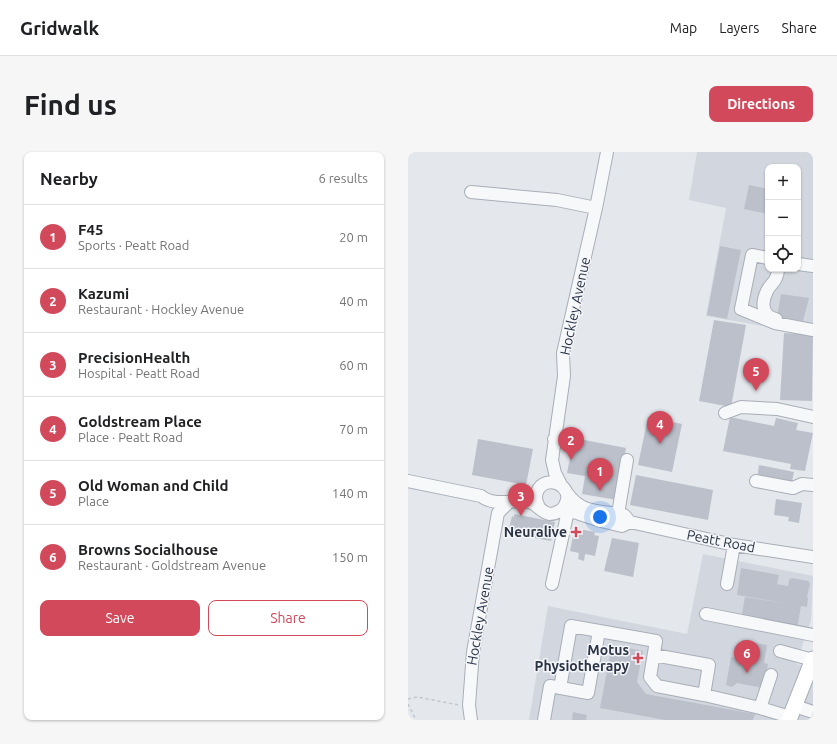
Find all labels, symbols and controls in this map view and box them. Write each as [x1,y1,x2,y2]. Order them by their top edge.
text: Gridwalk [20,17,99,39]
text: Map [670,20,697,36]
text: Layers [719,20,759,36]
text: Share [781,20,817,36]
button: Directions [709,86,813,122]
text: Find us [24,89,117,120]
map controls [765,164,801,272]
button: + [765,164,801,200]
text: Nearby [40,169,98,188]
text: 6 results [318,171,368,185]
button: − [765,200,801,236]
text: F45 [78,221,103,238]
text: 1 [49,230,57,244]
text: 20 m [339,230,368,244]
button: locate [765,236,801,272]
text: Sports · Peatt Road [78,238,189,252]
street label: Hockley Avenue [557,255,593,357]
text: Kazumi [78,285,129,302]
text: 2 [49,294,57,308]
text: 40 m [339,294,368,308]
text: Restaurant · Hockley Avenue [78,302,244,316]
text: PrecisionHealth [78,349,190,366]
text: 3 [49,358,57,372]
text: 60 m [339,358,368,372]
pin: 5 [743,358,769,391]
text: Hospital · Peatt Road [78,366,200,380]
pin: 4 [647,411,673,444]
text: Goldstream Place [78,413,202,430]
text: 4 [49,422,57,436]
text: 70 m [339,422,368,436]
pin: 2 [558,427,584,460]
text: Place · Peatt Road [78,430,183,444]
pin: 1 [587,458,613,491]
text: Old Woman and Child [78,477,229,494]
pin: 3 [508,483,534,516]
text: 5 [49,486,57,500]
text: 140 m [332,486,368,500]
text: Place [78,494,109,508]
your location [590,507,610,527]
place label: Neuralive [504,524,567,540]
marker: Neuralive [570,526,582,538]
street label: Peatt Road [685,527,757,555]
text: Browns Socialhouse [78,541,218,558]
text: 6 [49,550,57,564]
text: 150 m [332,550,368,564]
text: Restaurant · Goldstream Avenue [78,558,266,572]
street label: Hockley Avenue [463,565,497,667]
button: Save [40,600,200,636]
button: Share [208,600,368,636]
pin: 6 [734,640,760,673]
place label: Motus Physiotherapy [535,642,630,674]
marker: Motus Physiotherapy [632,652,644,664]

